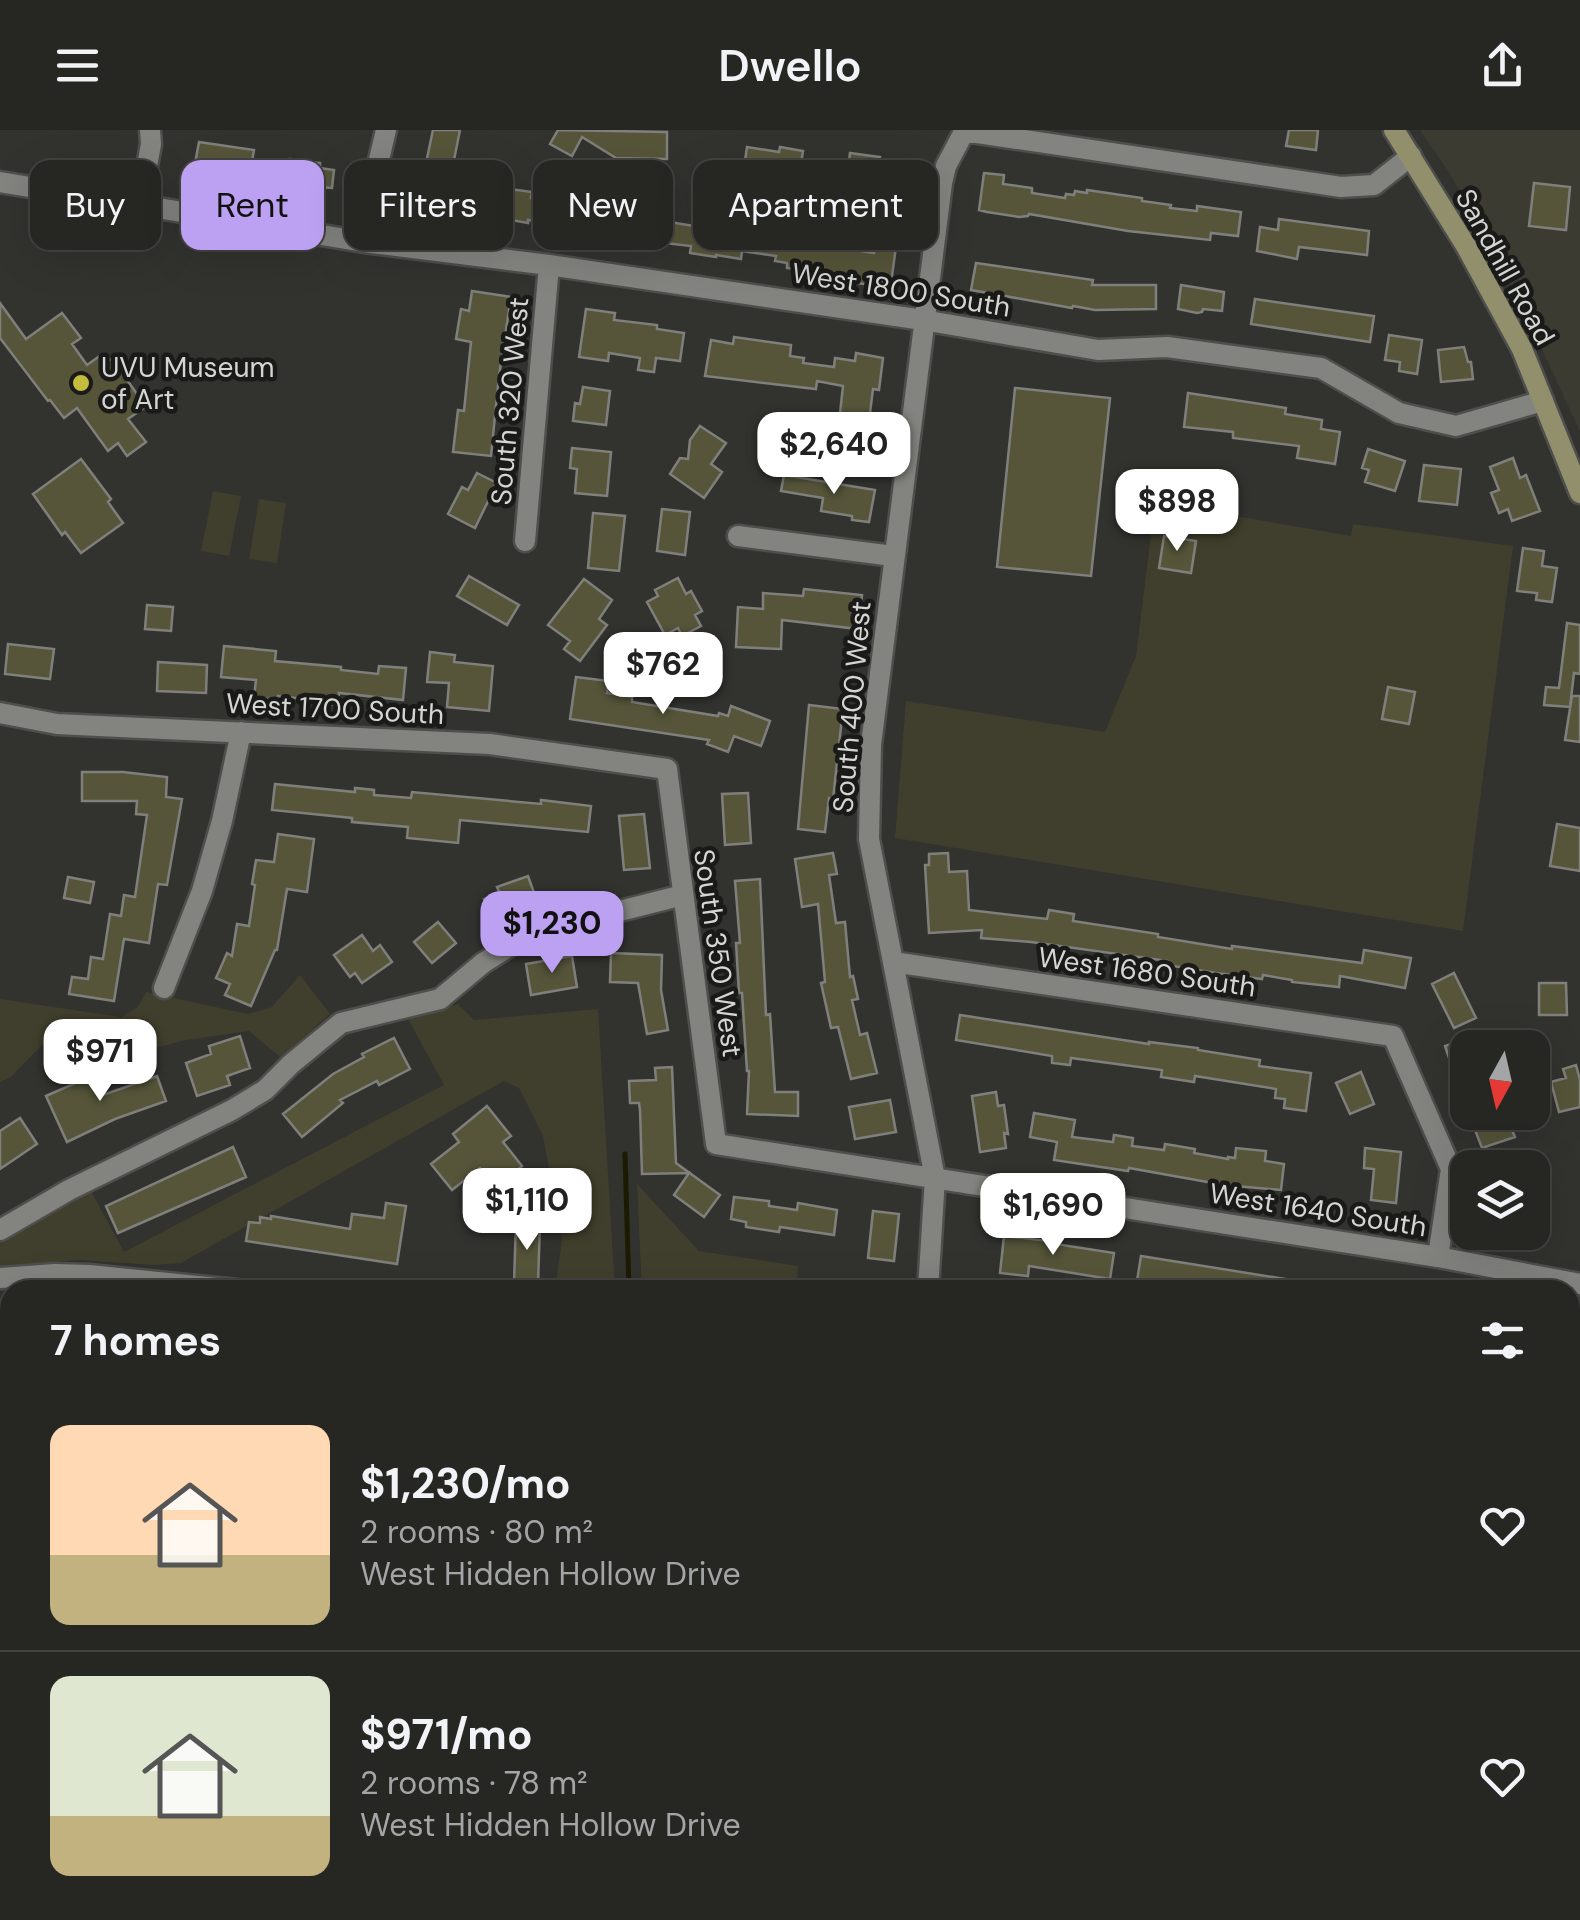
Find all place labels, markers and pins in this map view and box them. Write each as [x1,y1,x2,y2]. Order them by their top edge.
place label: UVU Museum of Art [101,349,274,418]
marker: UVU Museum of Art [70,372,92,394]
pin: $2,640 [753,412,915,497]
pin: $898 [1118,469,1236,554]
pin: $762 [604,632,722,717]
pin: $1,230 [471,891,633,976]
pin: $971 [41,1019,159,1104]
pin: $1,110 [446,1168,608,1253]
pin: $1,690 [972,1173,1134,1258]

